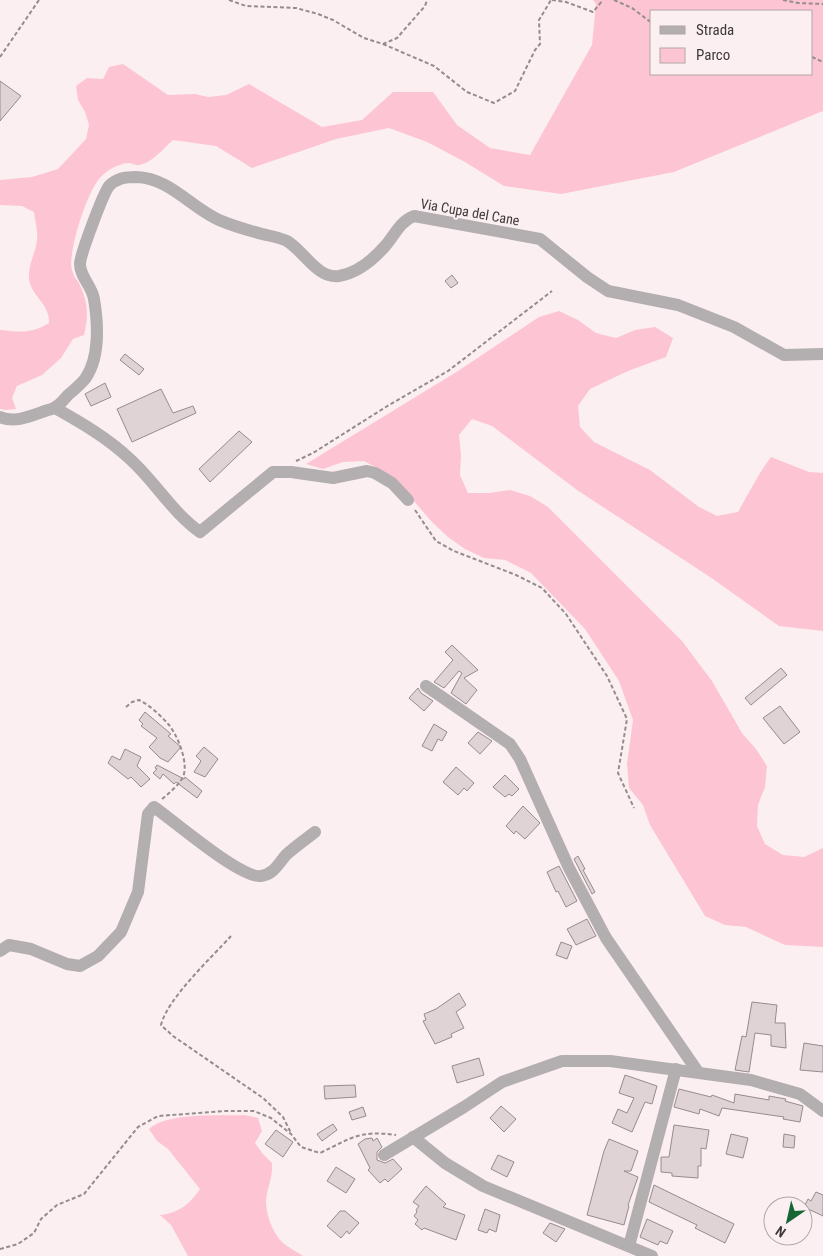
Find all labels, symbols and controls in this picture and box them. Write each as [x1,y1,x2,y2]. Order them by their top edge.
legend [650,10,813,75]
text: Strada [696,21,734,39]
text: Parco [696,46,730,64]
street label: Via Cupa del Cane [419,195,521,229]
north arrow [763,1196,813,1246]
text: N [773,1223,789,1241]

